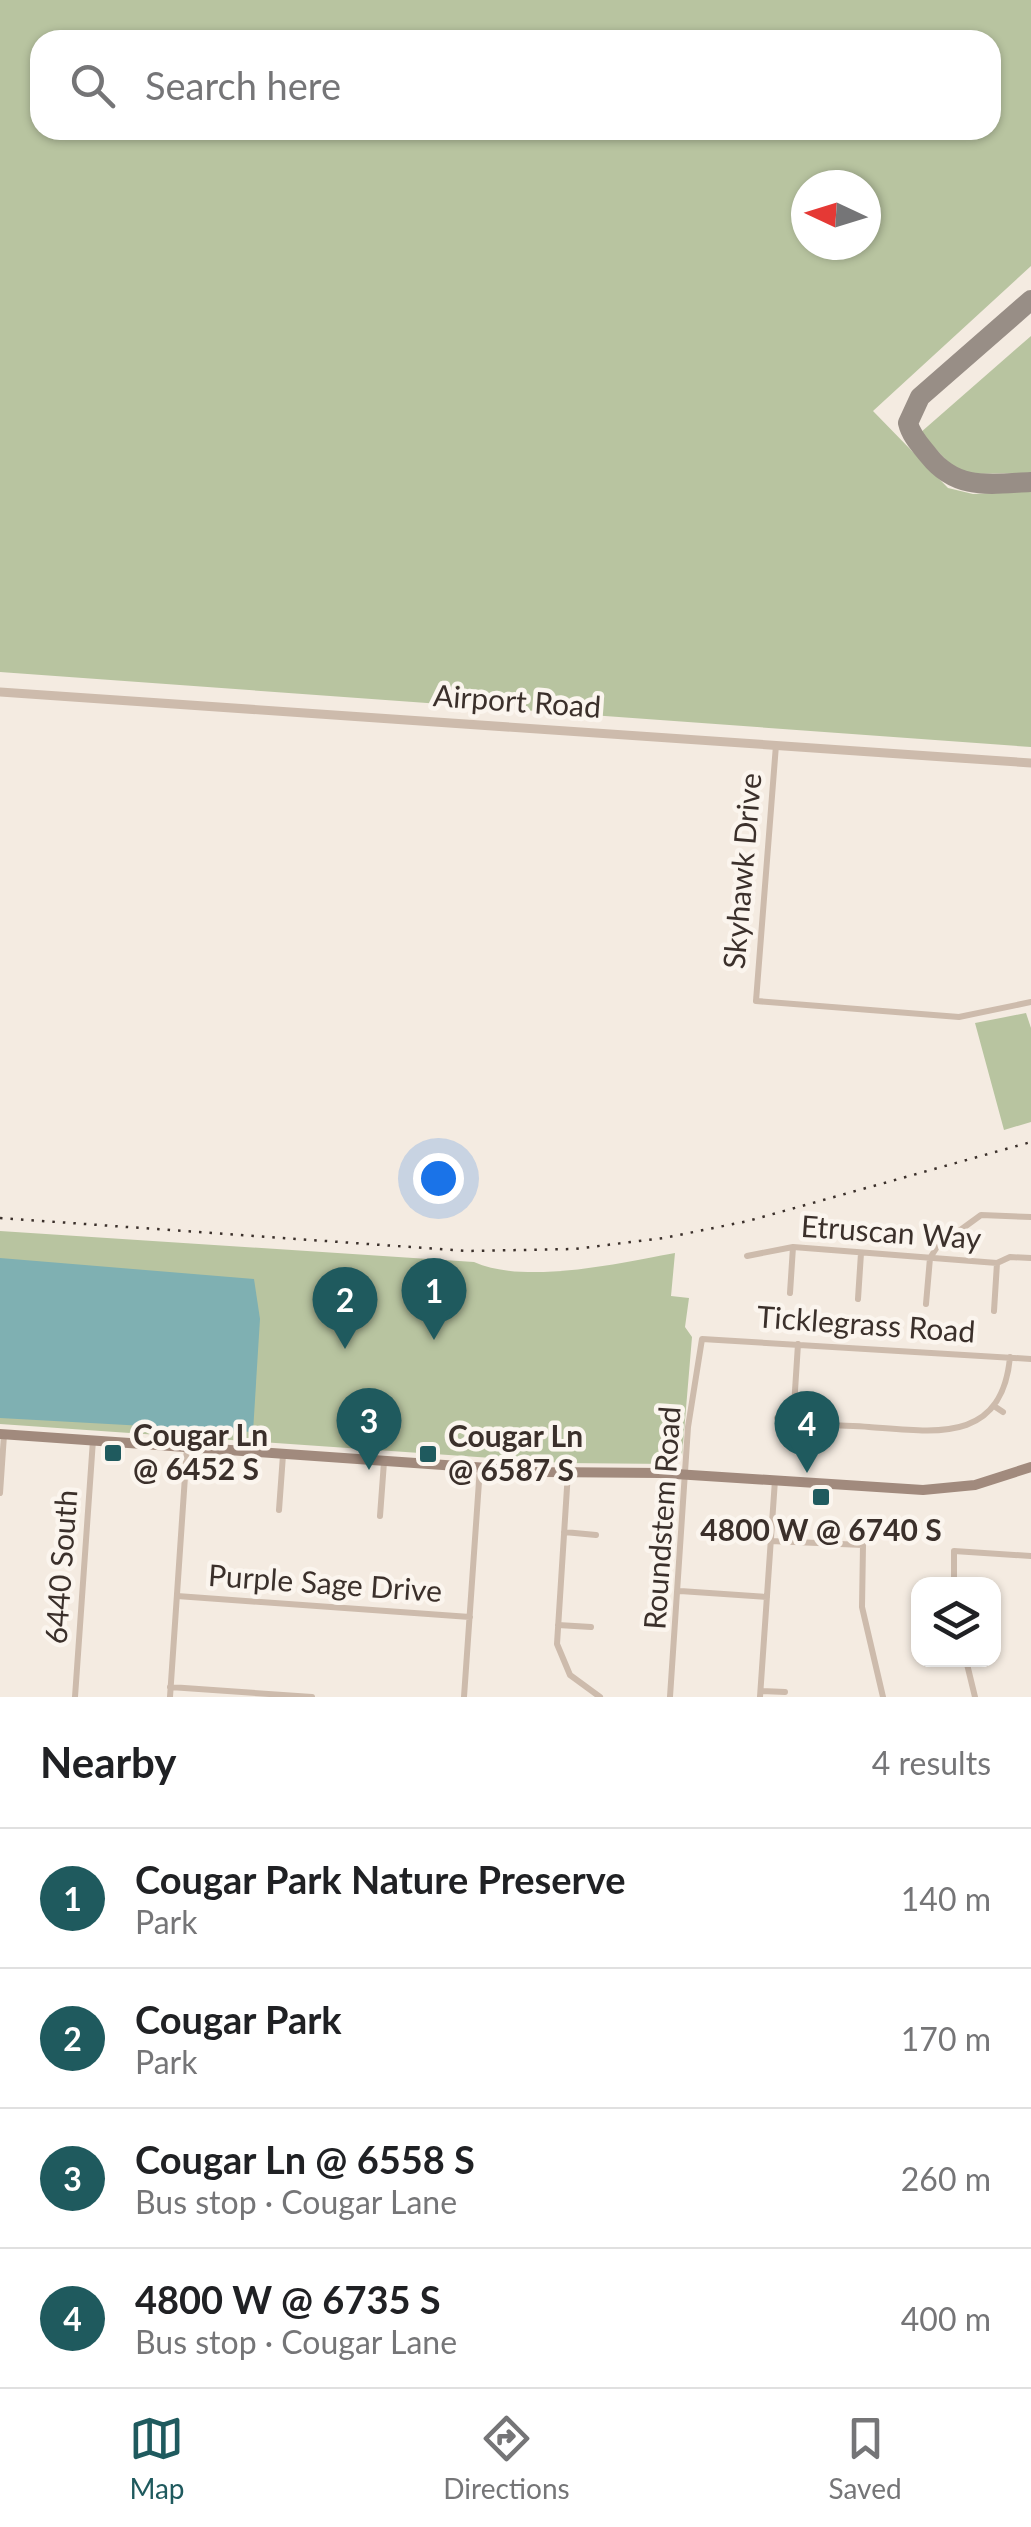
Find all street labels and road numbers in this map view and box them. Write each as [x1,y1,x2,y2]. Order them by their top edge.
street label: Airport Road [432,676,602,724]
street label: Skyhawk Drive [715,771,767,970]
street label: Etruscan Way [800,1207,983,1255]
street label: Ticklegrass Road [756,1297,976,1349]
street label: Roundstem Road [635,1405,687,1631]
street label: 6440 South [37,1488,83,1645]
street label: Purple Sage Drive [207,1556,443,1608]

